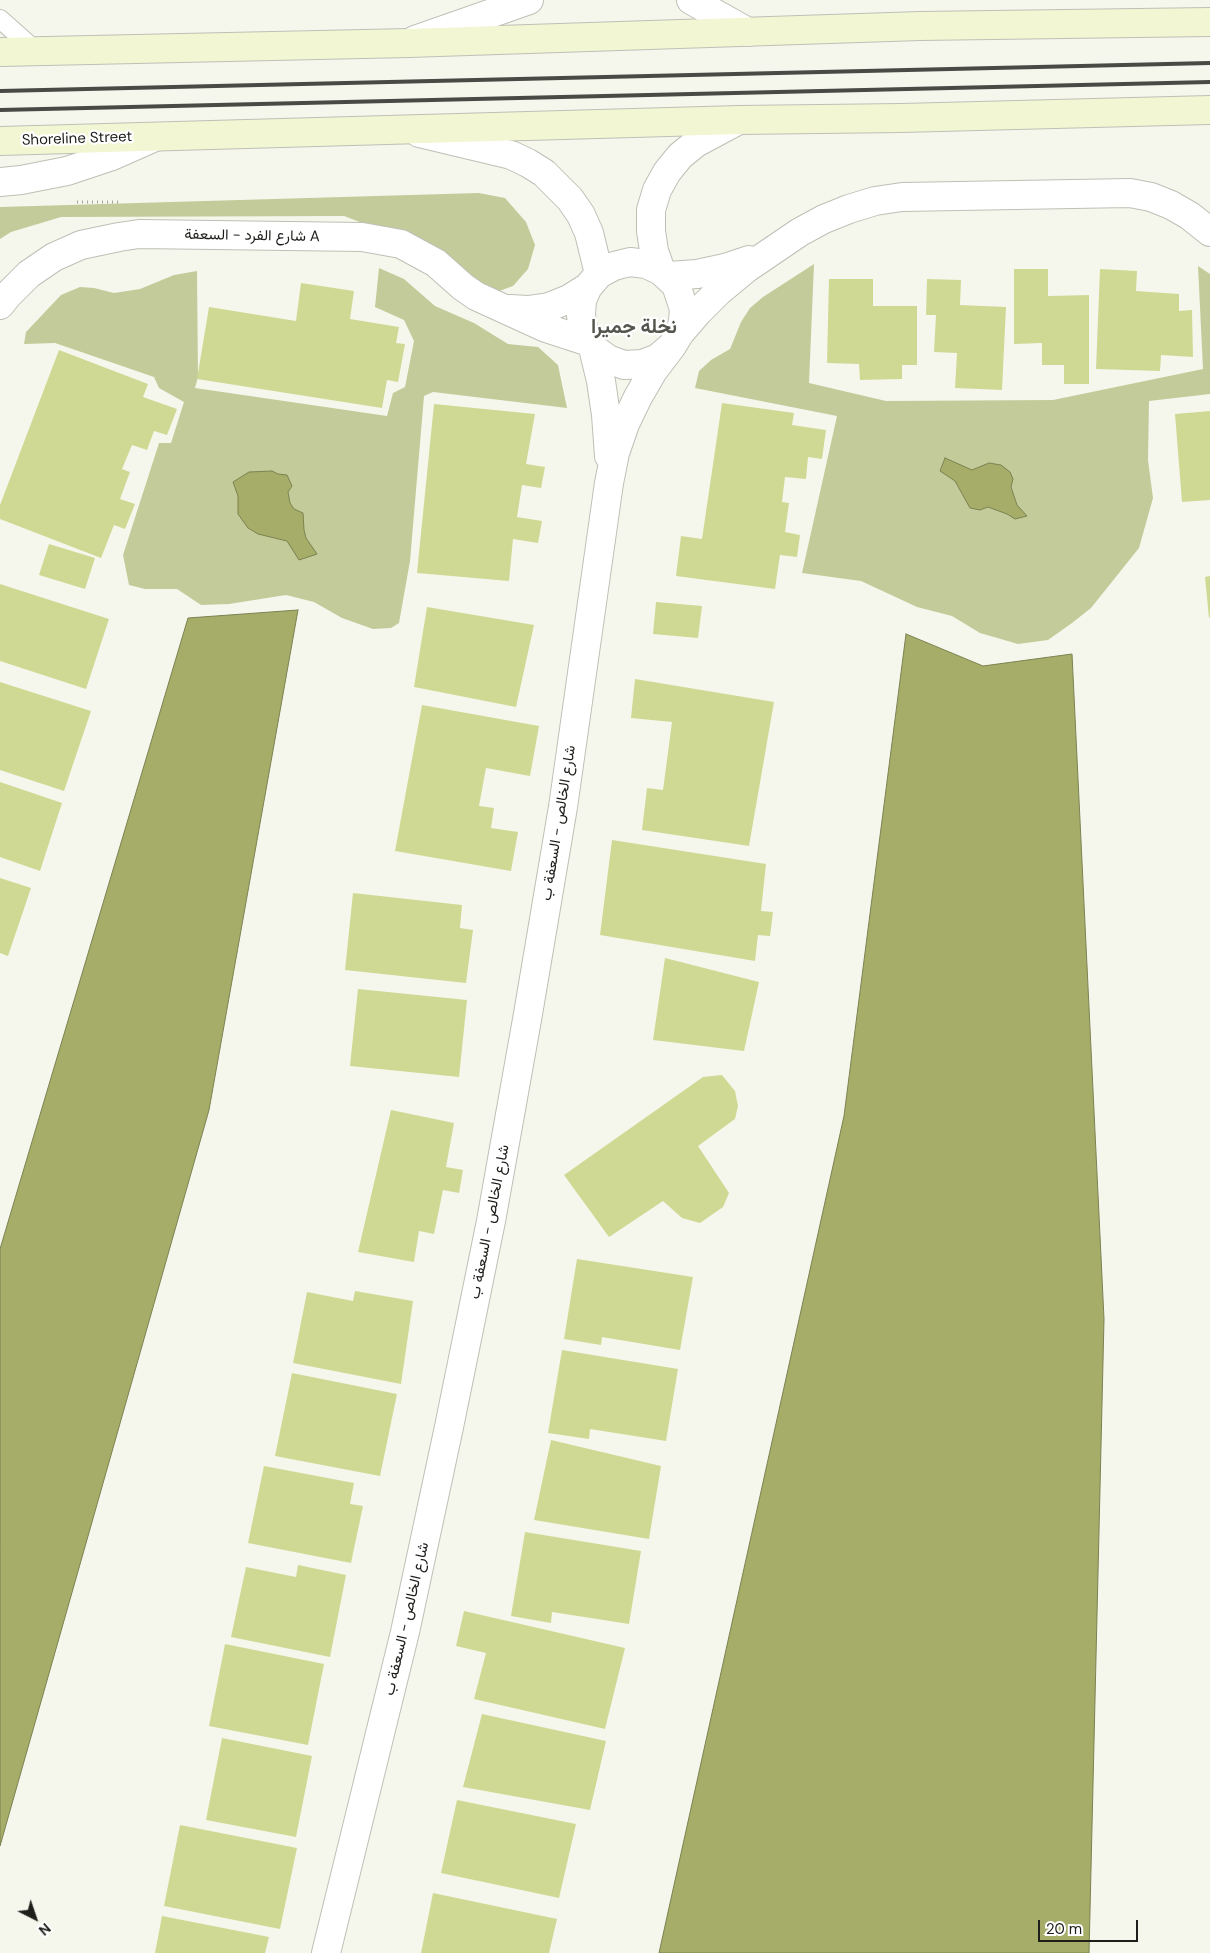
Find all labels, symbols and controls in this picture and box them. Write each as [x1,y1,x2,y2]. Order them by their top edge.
street label: Shoreline Street [21,128,133,150]
street label: شارع الفرد - السعفة A [184,226,320,246]
district label: نخلة جميرا [591,316,677,340]
street label: شارع الخالص - السعفة ب [538,744,580,902]
street label: شارع الخالص - السعفة ب [466,1143,514,1301]
street label: شارع الخالص - السعفة ب [381,1540,433,1698]
north arrow [10,1893,60,1943]
scale bar [1040,1910,1140,1942]
text: N [35,1919,55,1939]
text: 20 m [1046,1919,1082,1939]

